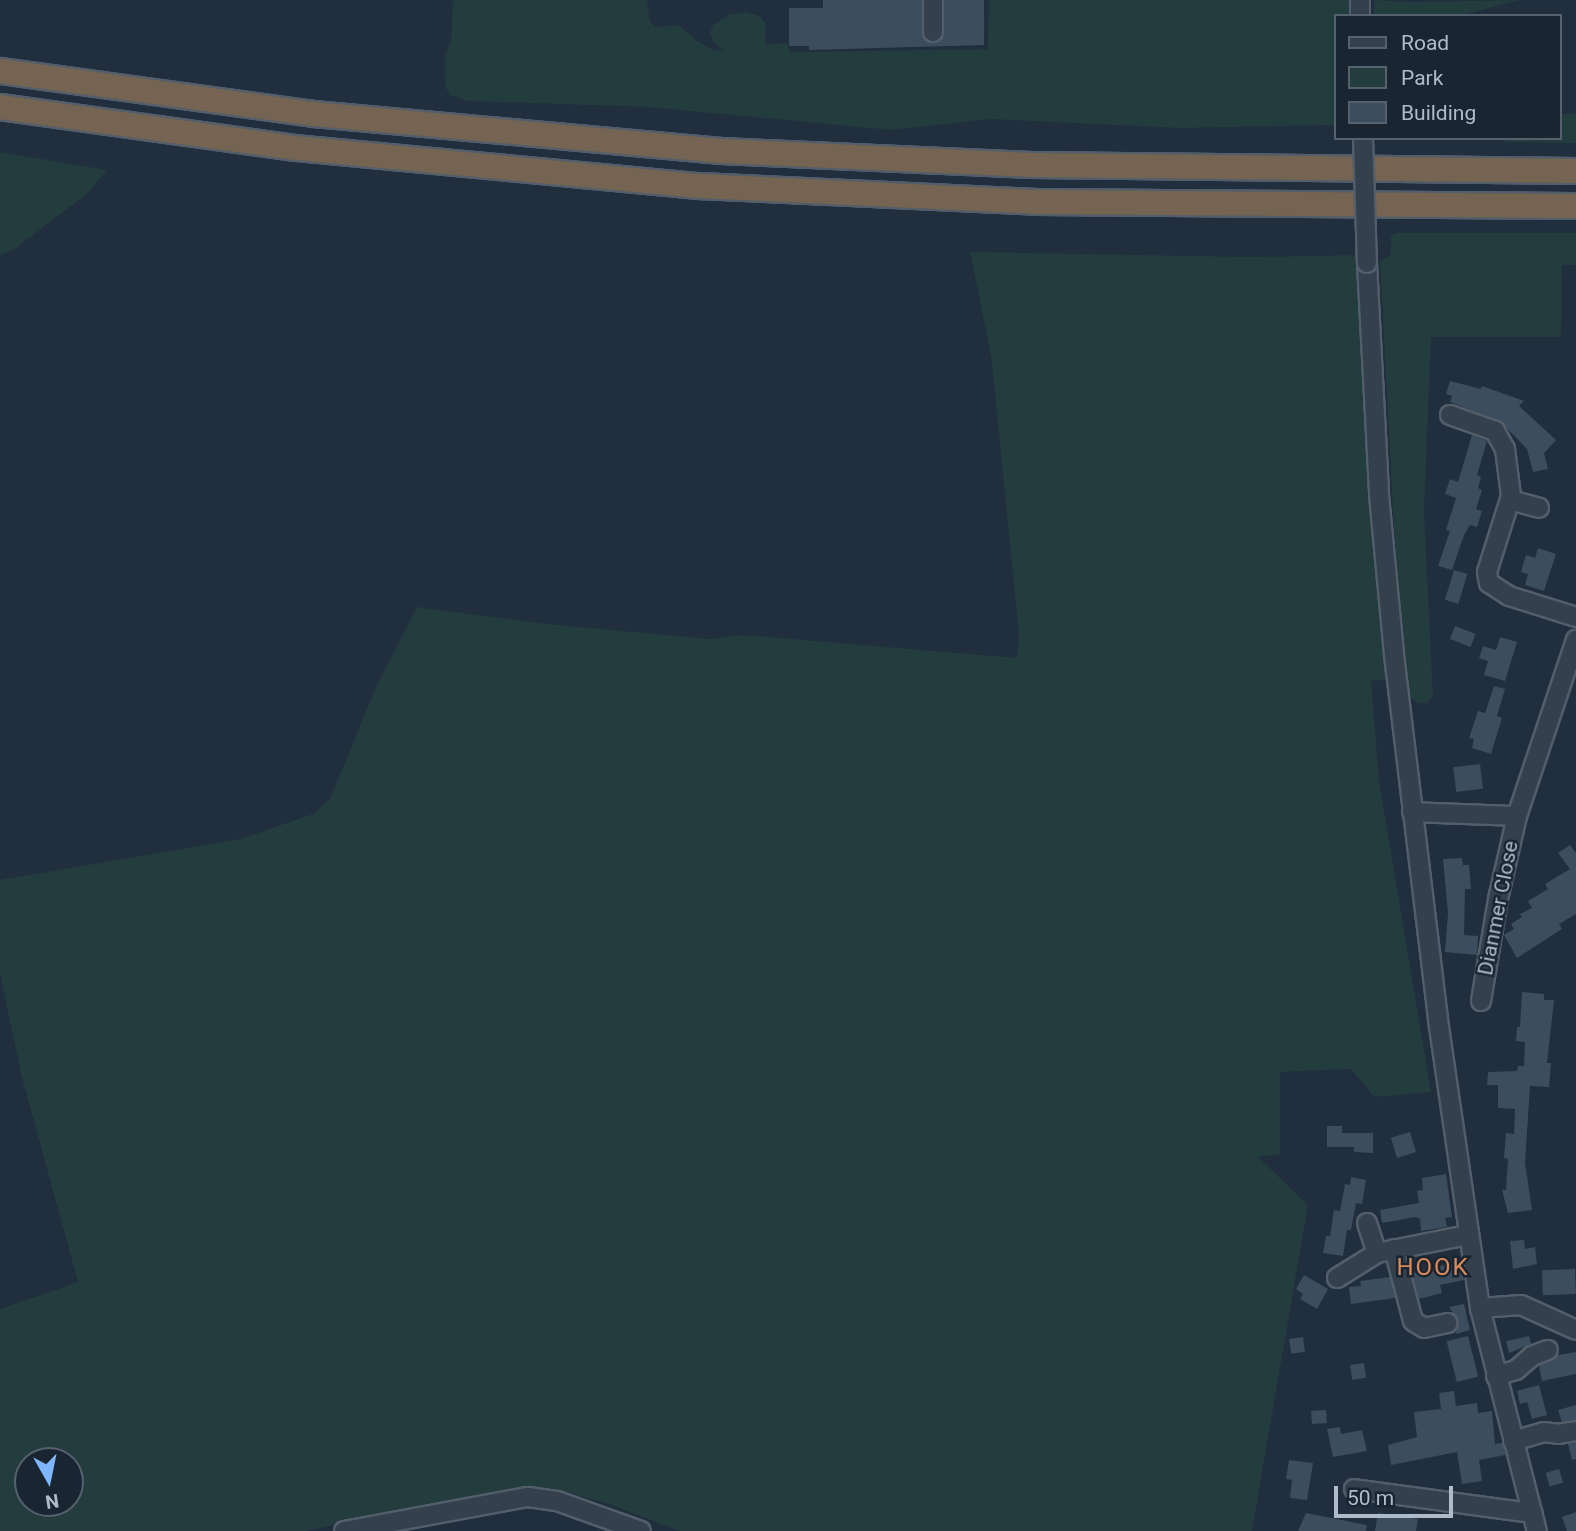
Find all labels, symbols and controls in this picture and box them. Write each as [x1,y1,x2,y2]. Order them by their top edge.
legend [1334,14,1562,140]
text: Road [1401,31,1449,55]
text: Park [1401,66,1443,90]
text: Building [1401,101,1476,125]
street label: Dianmer Close [1473,839,1523,977]
district label: HOOK [1397,1254,1469,1282]
north arrow [14,1447,84,1517]
scale bar [1338,1472,1457,1516]
text: 50 m [1347,1486,1394,1510]
text: N [44,1489,60,1514]

